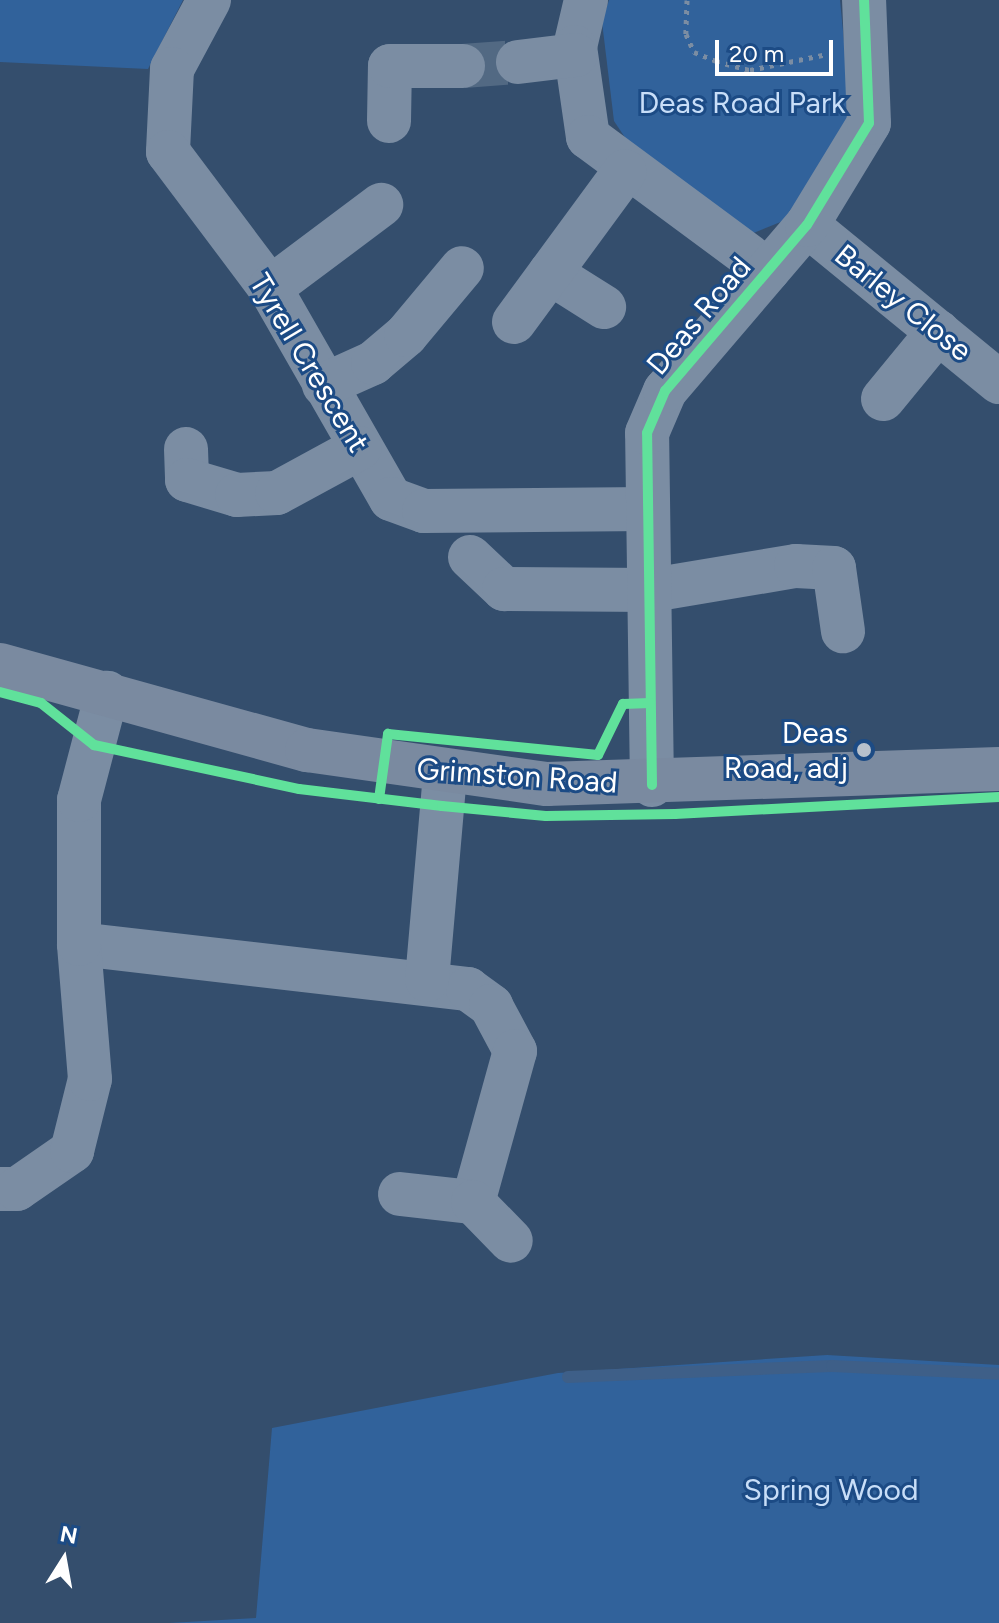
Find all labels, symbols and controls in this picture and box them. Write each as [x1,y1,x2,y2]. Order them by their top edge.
scale bar [719,24,837,74]
text: 20 m [729,39,784,68]
park label: Deas Road Park [638,85,846,121]
street label: Barley Close [827,237,979,369]
street label: Deas Road [639,250,759,382]
street label: Tyrell Crescent [242,267,376,459]
place label: Deas Road, adj [724,715,848,786]
marker: Deas Road, adj [855,741,873,759]
street label: Grimston Road [415,751,619,801]
park label: Spring Wood [744,1472,918,1508]
north arrow [24,1519,104,1599]
text: N [58,1520,80,1550]

